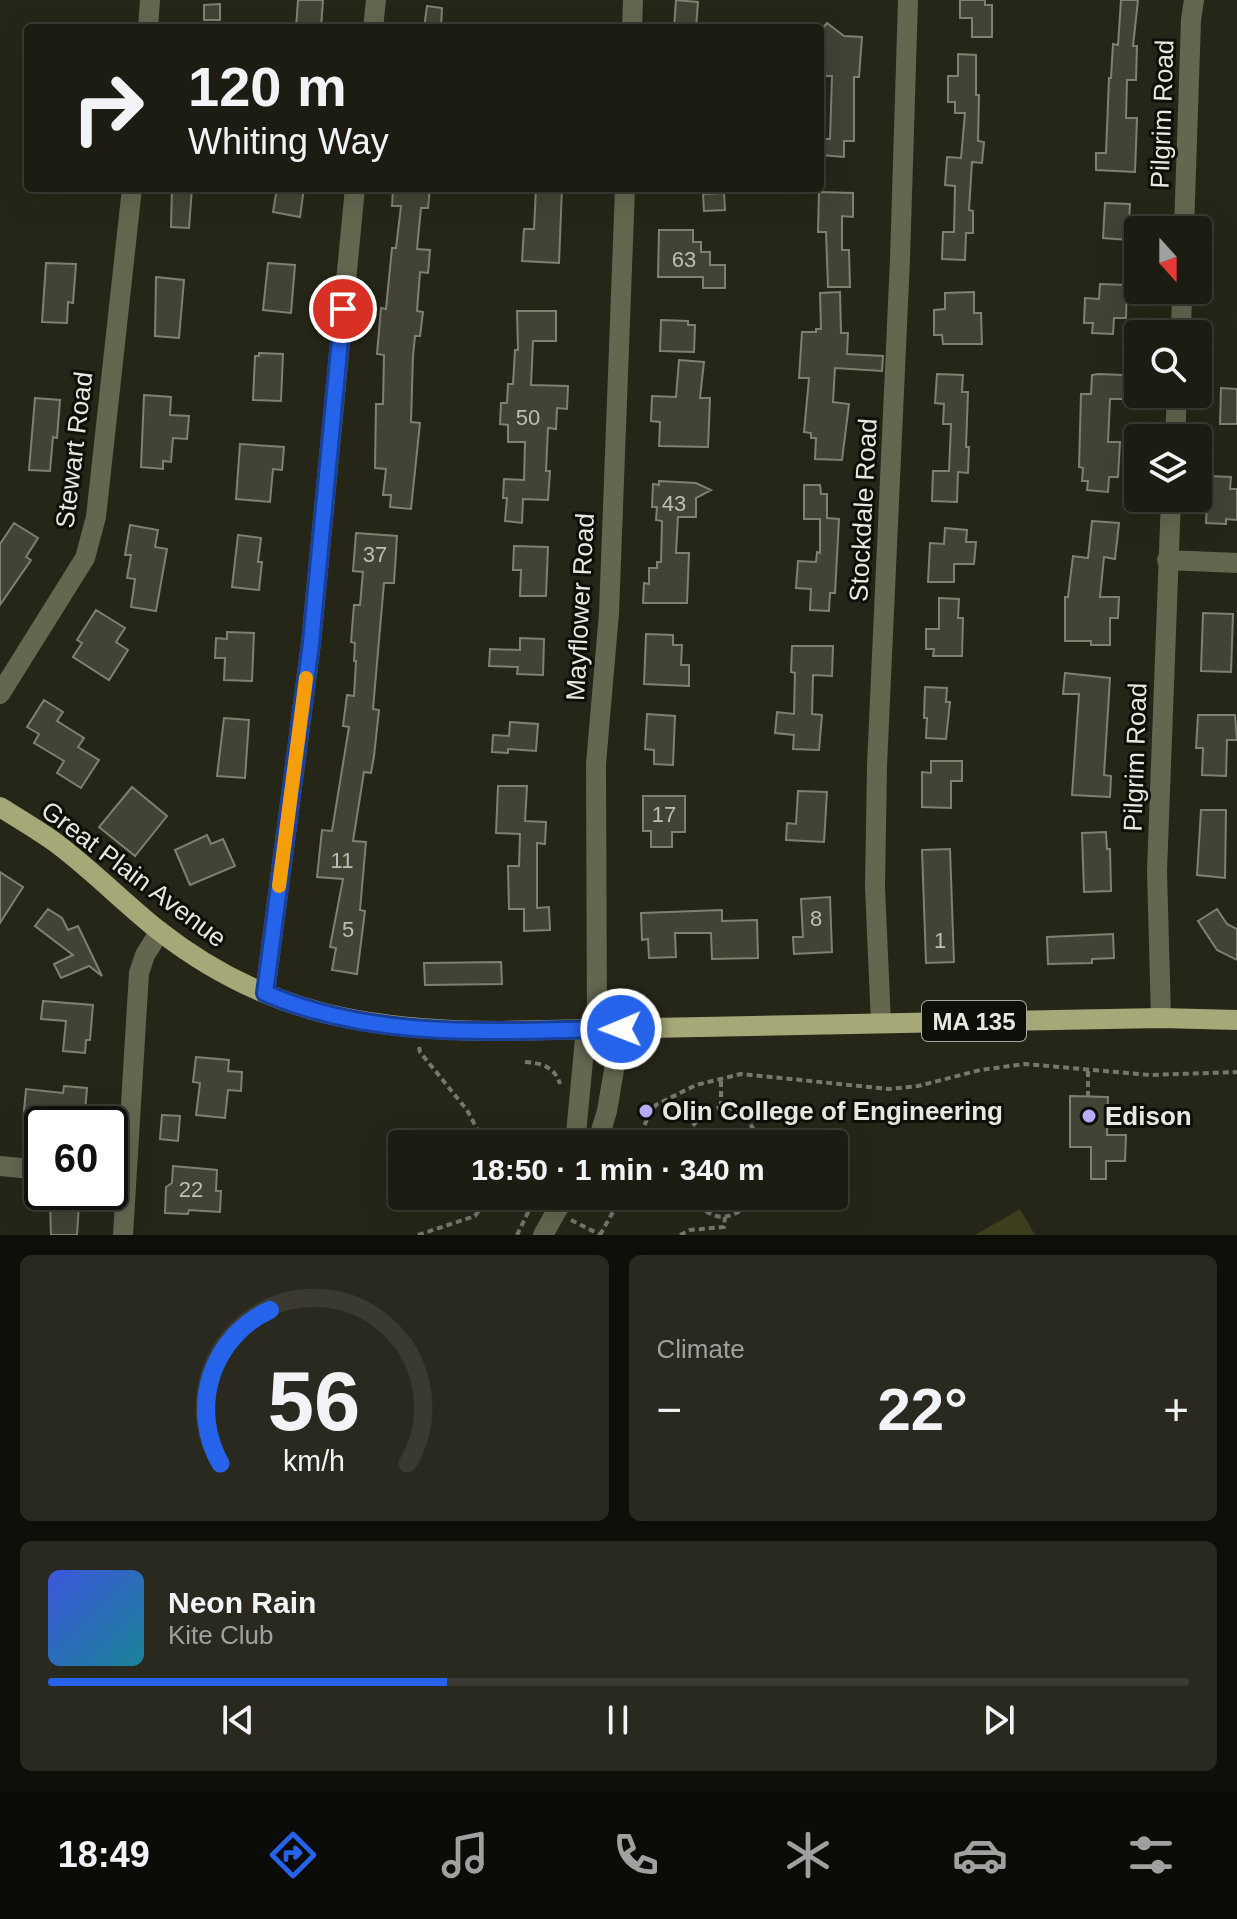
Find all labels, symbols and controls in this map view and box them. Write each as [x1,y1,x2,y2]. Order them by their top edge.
street label: Pilgrim Road [1144,39,1180,189]
text: 120 m [188,55,347,118]
icon: right [56,56,160,160]
text: Whiting Way [188,121,389,162]
north arrow [1124,216,1212,304]
map controls [1124,216,1212,512]
house number: 63 [672,247,696,272]
pin [309,275,377,343]
icon: arrive [321,287,365,331]
button: search [1124,320,1212,408]
street label: Stewart Road [50,370,98,530]
house number: 50 [516,405,540,430]
street label: Stockdale Road [843,418,883,602]
button: layers [1124,424,1212,512]
house number: 43 [662,491,686,516]
street label: Mayflower Road [560,512,600,702]
house number: 37 [363,542,387,567]
street label: Pilgrim Road [1117,682,1153,832]
street label: Great Plain Avenue [36,795,232,953]
house number: 17 [652,802,676,827]
house number: 11 [331,848,353,873]
house number: 8 [810,906,822,931]
house number: 5 [342,917,354,942]
house number: 1 [934,928,946,953]
position arrow [579,987,663,1071]
road number: MA 135 [922,1001,1026,1041]
place label: Olin College of Engineering [662,1096,1003,1126]
place label: Edison [1105,1101,1192,1131]
marker: Olin College of Engineering [637,1102,655,1120]
speed limit sign: 60 [24,1106,128,1210]
marker: Edison [1080,1107,1098,1125]
text: 18:50 · 1 min · 340 m [471,1153,765,1186]
house number: 22 [179,1177,203,1202]
text: Climate [657,1334,745,1364]
text: 56 [268,1355,361,1448]
text: 22° [877,1376,968,1443]
text: − [657,1385,682,1434]
text: + [1163,1385,1189,1434]
text: km/h [283,1445,345,1477]
text: Neon Rain [168,1586,316,1619]
text: Kite Club [168,1620,274,1650]
icon: previous [216,1698,260,1742]
icon: pause [596,1698,640,1742]
icon: next [977,1698,1021,1742]
icon: directions [265,1827,321,1883]
icon: music [437,1827,493,1883]
icon: phone [608,1827,664,1883]
icon: climate [780,1827,836,1883]
icon: car [952,1827,1008,1883]
icon: filters [1123,1827,1179,1883]
text: 18:49 [58,1834,150,1875]

